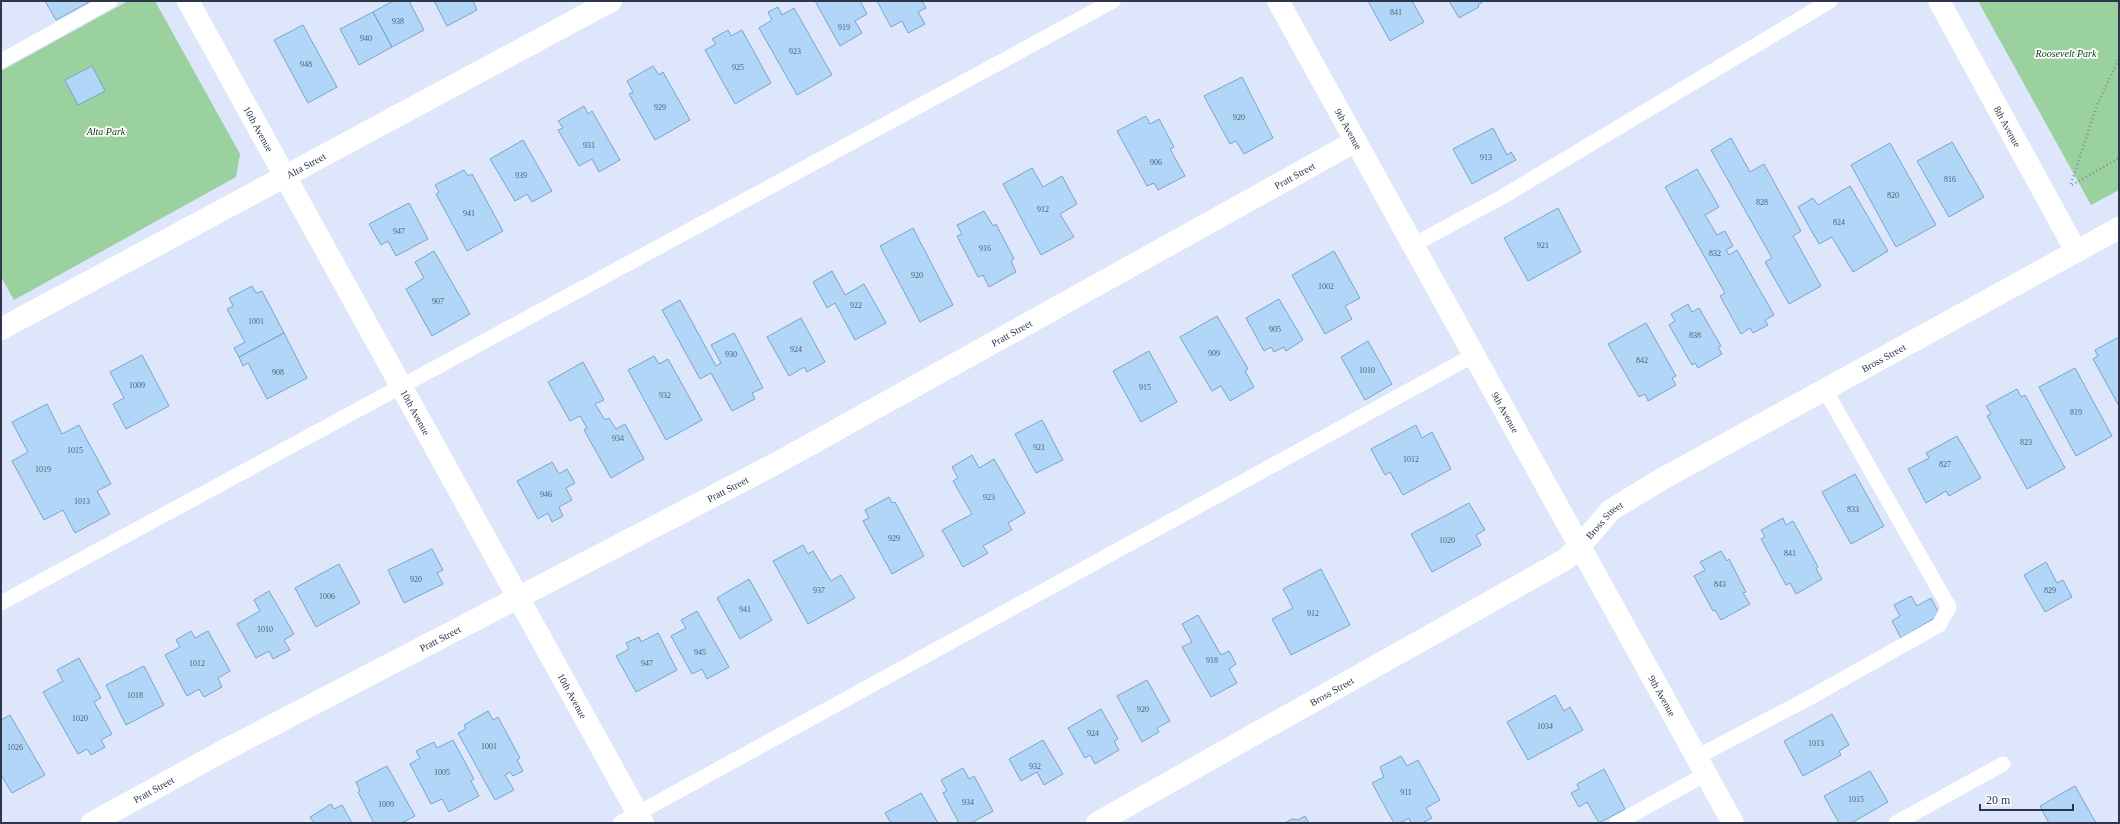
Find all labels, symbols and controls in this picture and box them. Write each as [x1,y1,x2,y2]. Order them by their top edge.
house number: 841 [1390,8,1402,17]
house number: 938 [392,17,404,26]
house number: 919 [838,23,850,32]
house number: 940 [360,34,372,43]
house number: 923 [789,47,801,56]
park label: Roosevelt Park [2035,48,2097,59]
house number: 948 [300,60,312,69]
house number: 925 [732,63,744,72]
house number: 929 [654,103,666,112]
street label: 10th Avenue [241,104,275,154]
street label: 8th Avenue [1992,104,2023,150]
street label: 9th Avenue [1333,107,1364,152]
house number: 920 [1233,113,1245,122]
park label: Alta Park [86,126,126,137]
house number: 931 [583,141,595,150]
street label: Alta Street [284,150,328,181]
house number: 913 [1480,153,1492,162]
house number: 906 [1150,158,1162,167]
street label: Pratt Street [1272,160,1317,191]
house number: 939 [515,171,527,180]
house number: 816 [1944,175,1956,184]
house number: 820 [1887,191,1899,200]
house number: 828 [1756,198,1768,207]
house number: 912 [1037,205,1049,214]
house number: 941 [463,209,475,218]
house number: 824 [1833,218,1845,227]
house number: 947 [393,227,405,236]
house number: 921 [1537,241,1549,250]
house number: 916 [979,244,991,253]
house number: 832 [1709,249,1721,258]
house number: 920 [911,271,923,280]
house number: 1002 [1318,282,1334,291]
house number: 907 [432,297,444,306]
house number: 922 [850,301,862,310]
house number: 1001 [248,317,264,326]
street label: Pratt Street [989,317,1034,349]
house number: 905 [1269,325,1281,334]
house number: 838 [1689,331,1701,340]
street label: Bross Street [1860,341,1908,374]
house number: 924 [790,345,802,354]
house number: 909 [1208,349,1220,358]
house number: 930 [725,350,737,359]
house number: 842 [1636,356,1648,365]
house number: 1010 [1359,366,1375,375]
house number: 908 [272,368,284,377]
house number: 1009 [129,381,145,390]
house number: 915 [1139,383,1151,392]
street label: 10th Avenue [398,388,432,438]
street label: 9th Avenue [1489,390,1521,435]
house number: 932 [659,391,671,400]
house number: 819 [2070,408,2082,417]
house number: 934 [612,434,624,443]
house number: 823 [2020,438,2032,447]
house number: 921 [1033,443,1045,452]
house number: 1015 [67,446,83,455]
house number: 1012 [1403,455,1419,464]
house number: 827 [1939,460,1951,469]
house number: 1019 [35,465,51,474]
street label: Pratt Street [705,474,750,504]
house number: 946 [540,490,552,499]
house number: 923 [983,493,995,502]
house number: 1013 [74,497,90,506]
street label: Bross Street [1584,499,1625,541]
house number: 833 [1847,505,1859,514]
house number: 929 [888,534,900,543]
house number: 1020 [1439,536,1455,545]
house number: 841 [1784,549,1796,558]
house number: 920 [410,575,422,584]
house number: 843 [1714,580,1726,589]
house number: 937 [813,586,825,595]
house number: 829 [2044,586,2056,595]
house number: 1006 [319,592,335,601]
house number: 941 [739,605,751,614]
house number: 912 [1307,609,1319,618]
street label: Pratt Street [418,623,463,654]
house number: 1010 [257,625,273,634]
house number: 945 [694,648,706,657]
house number: 918 [1206,656,1218,665]
house number: 1012 [189,659,205,668]
house number: 947 [641,659,653,668]
street label: 10th Avenue [555,671,589,721]
street label: 9th Avenue [1646,674,1678,719]
street label: Bross Street [1308,675,1356,708]
house number: 1018 [127,691,143,700]
house number: 920 [1137,705,1149,714]
house number: 1020 [72,714,88,723]
house number: 1034 [1537,722,1553,731]
house number: 924 [1087,729,1099,738]
house number: 1013 [1808,739,1824,748]
house number: 1001 [481,742,497,751]
house number: 1026 [7,743,23,752]
house number: 932 [1029,762,1041,771]
house number: 1005 [434,768,450,777]
street label: Pratt Street [131,774,176,805]
scale bar [1980,786,2073,812]
house number: 911 [1400,788,1412,797]
text: 20 m [1986,793,2011,807]
house number: 1015 [1848,795,1864,804]
house number: 934 [962,798,974,807]
house number: 1009 [378,800,394,809]

